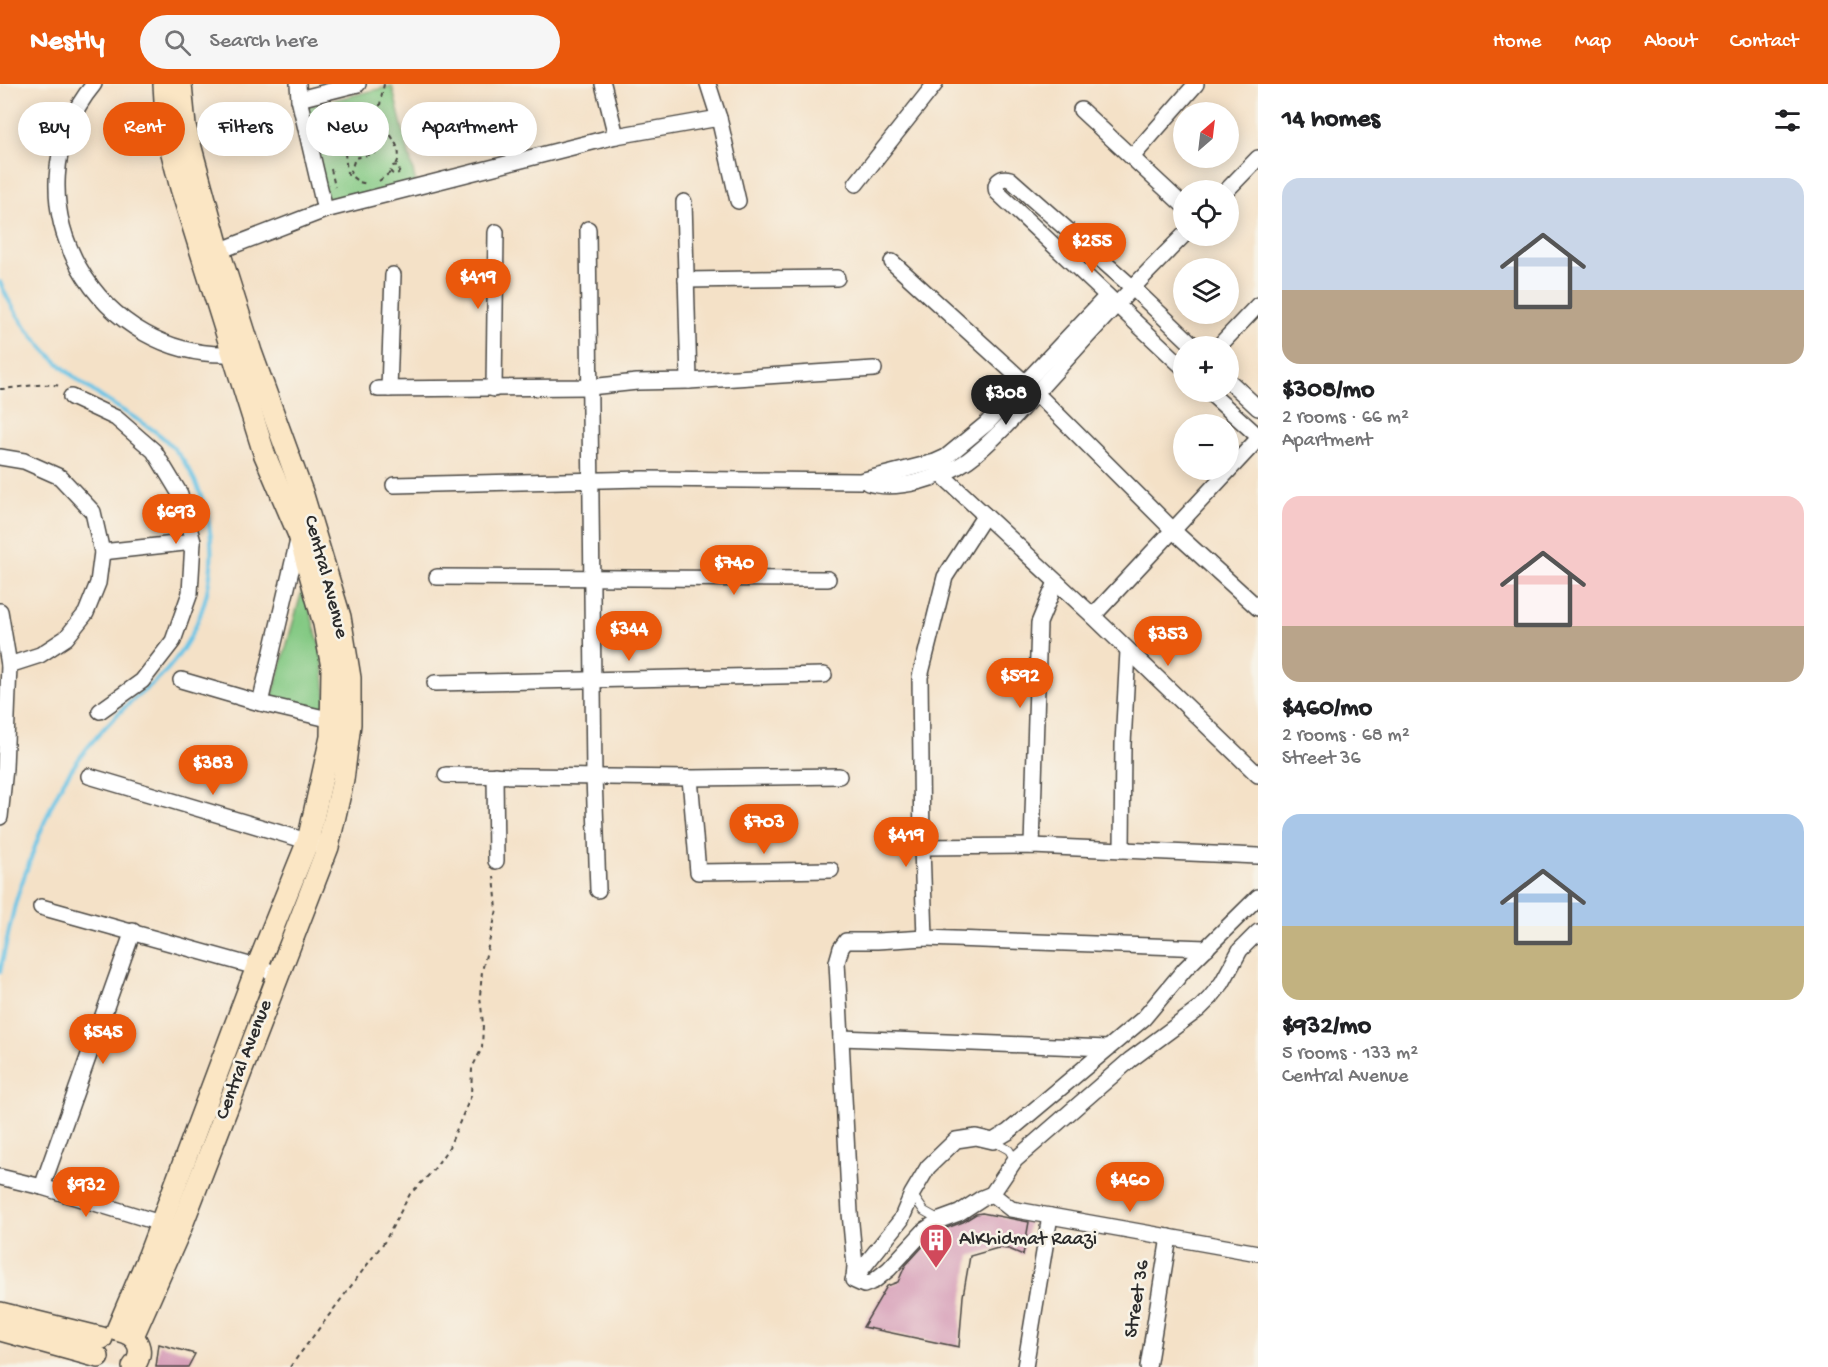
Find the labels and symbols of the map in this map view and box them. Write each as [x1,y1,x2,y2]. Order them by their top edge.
north arrow [1173,102,1239,168]
pin: $255 [1056,223,1128,274]
pin: $419 [442,259,514,310]
pin: $308 [970,375,1042,426]
pin: $693 [140,494,212,545]
street label: Central Avenue [298,513,353,642]
pin: $740 [698,545,770,596]
pin: $344 [593,611,665,662]
pin: $353 [1132,616,1204,667]
pin: $592 [984,658,1056,709]
pin: $383 [177,745,249,796]
pin: $703 [728,804,800,855]
pin: $419 [870,817,942,868]
street label: Central Avenue [212,996,279,1123]
pin: $545 [67,1014,139,1065]
pin: $460 [1094,1162,1166,1213]
pin: $932 [50,1167,122,1218]
building icon: AlKhidmat Raazi [918,1222,954,1269]
place label: AlKhidmat Raazi [959,1229,1097,1252]
street label: Street 36 [1120,1258,1156,1340]

